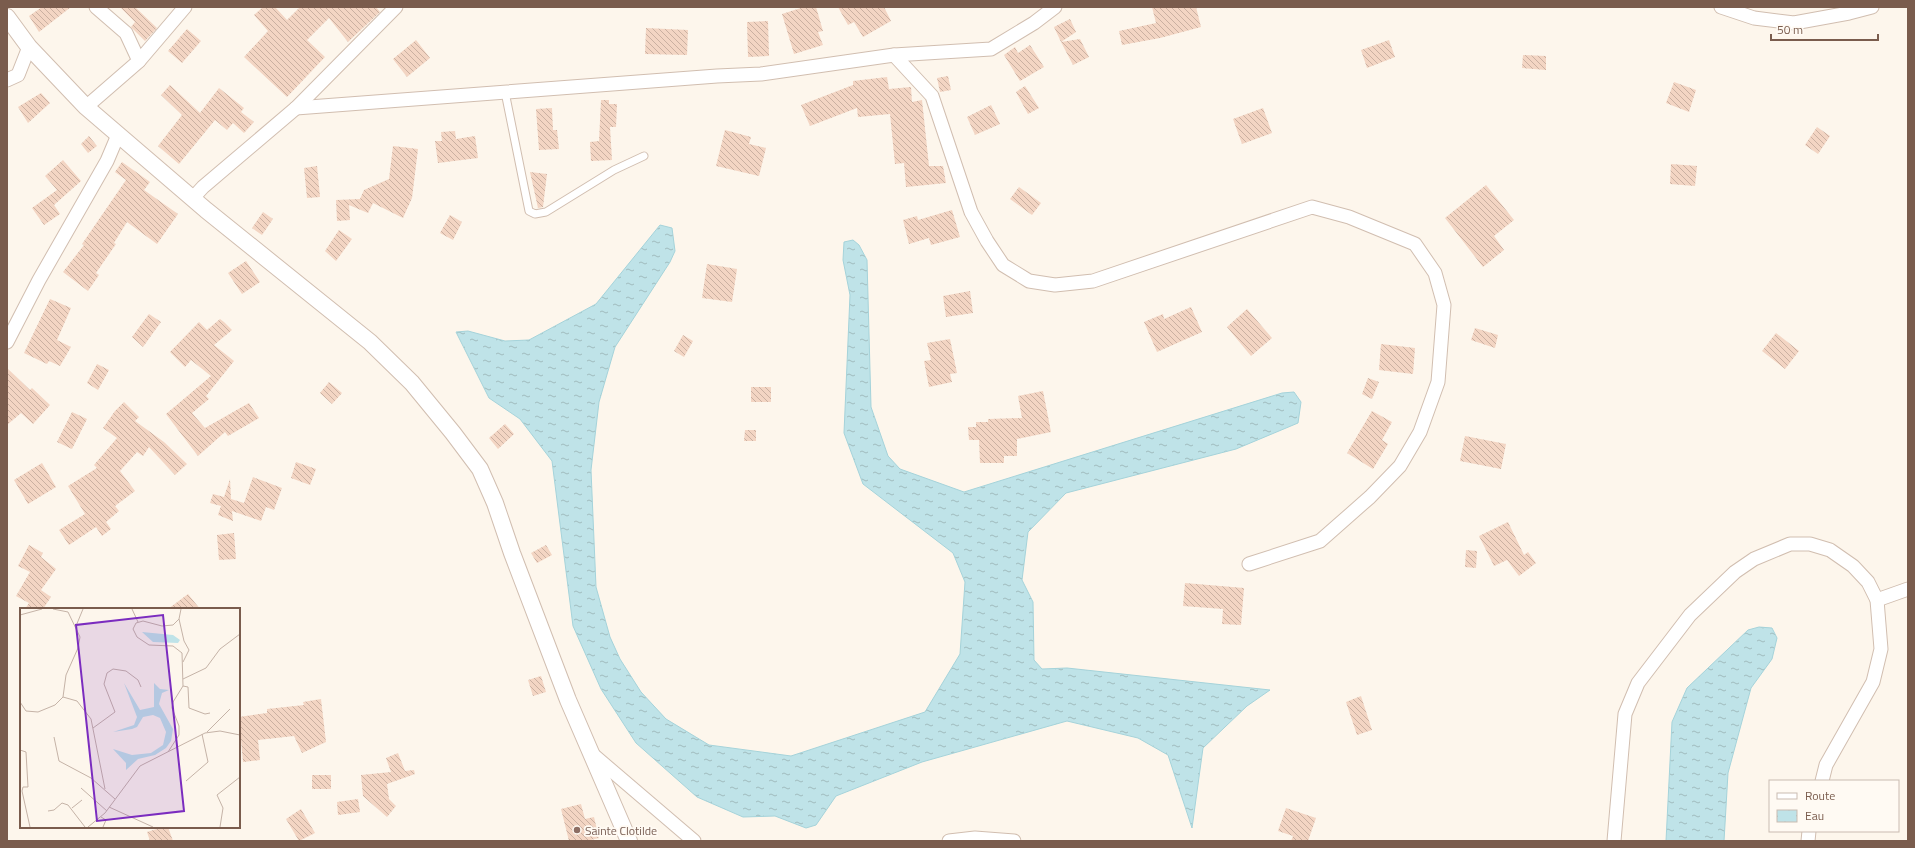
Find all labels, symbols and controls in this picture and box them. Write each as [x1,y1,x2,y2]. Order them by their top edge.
scale bar [1771,16,1878,42]
text: 50 m [1777,20,1803,39]
inset map [20,608,240,828]
legend [1769,780,1899,832]
text: Route [1805,786,1835,805]
text: Eau [1805,806,1824,825]
place label: Sainte Clotilde [585,821,657,840]
marker: Sainte Clotilde [572,825,582,835]

